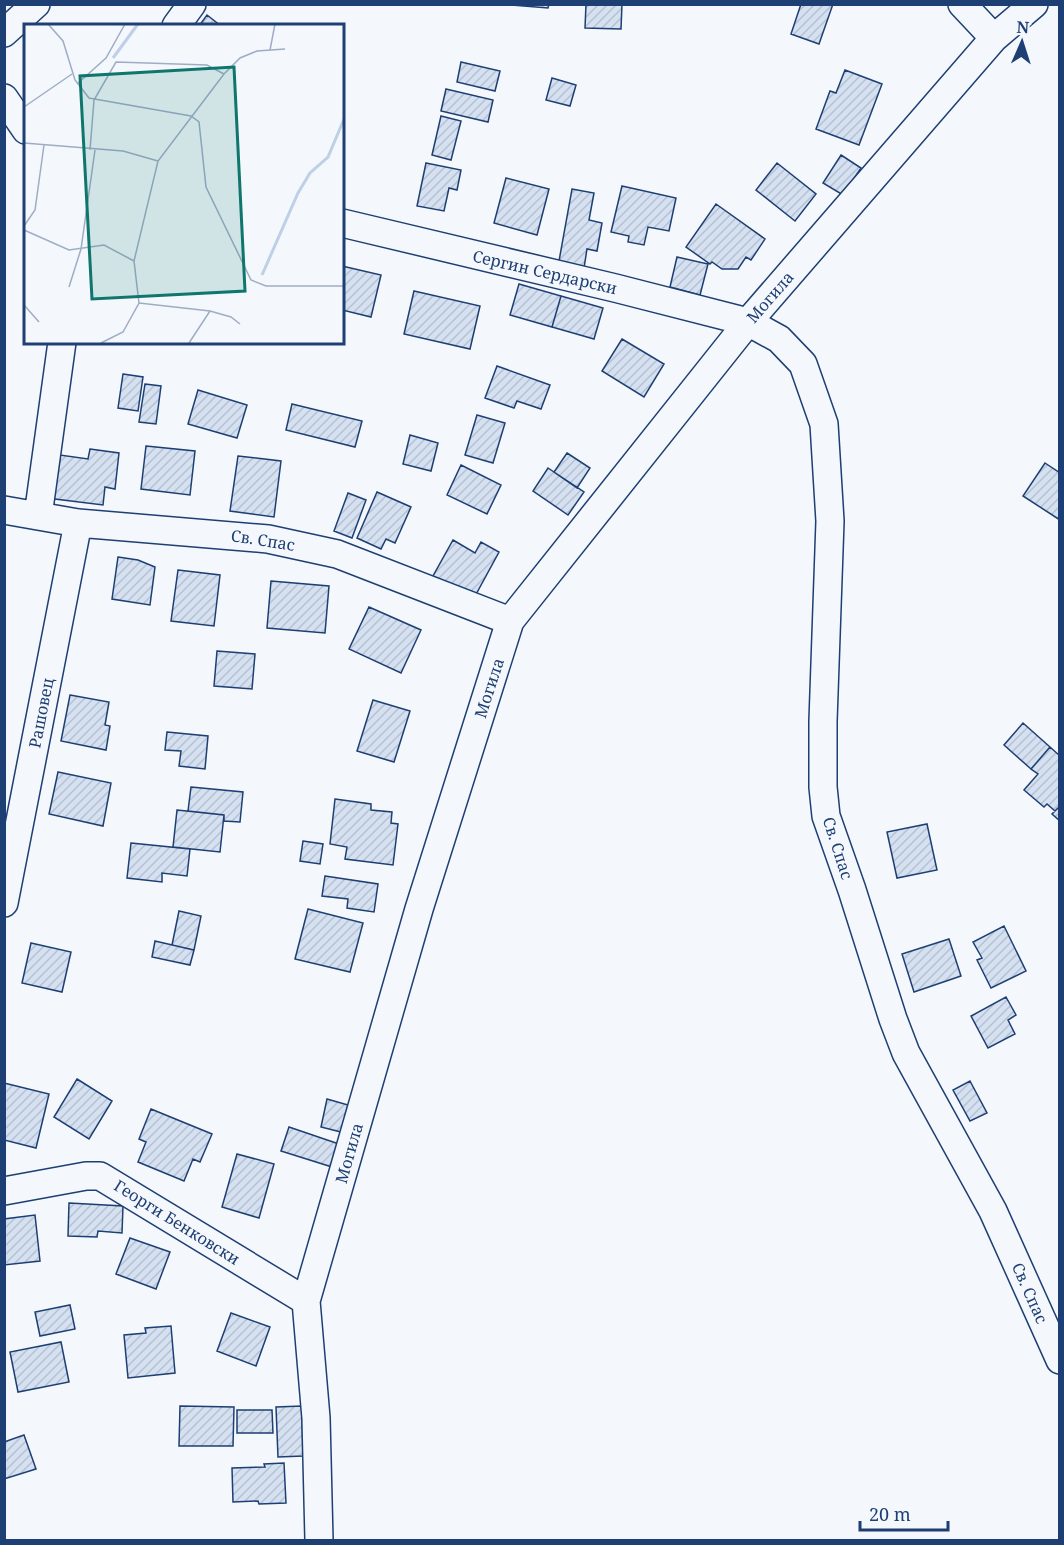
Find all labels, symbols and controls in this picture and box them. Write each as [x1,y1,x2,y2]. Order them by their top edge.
north arrow [992,12,1052,72]
text: N [1016,16,1030,38]
inset map [24,24,344,344]
street label: Сергин Сердарски [471,245,620,299]
street label: Могила [741,266,799,328]
street label: Св. Спас [230,524,297,556]
street label: Могила [469,655,509,721]
street label: Рашовец [23,676,59,750]
street label: Св. Спас [818,814,858,882]
street label: Могила [330,1120,368,1186]
street label: Георги Бенковски [110,1174,244,1270]
street label: Св. Спас [1007,1259,1053,1327]
scale bar [860,1494,948,1532]
text: 20 m [869,1502,911,1526]

